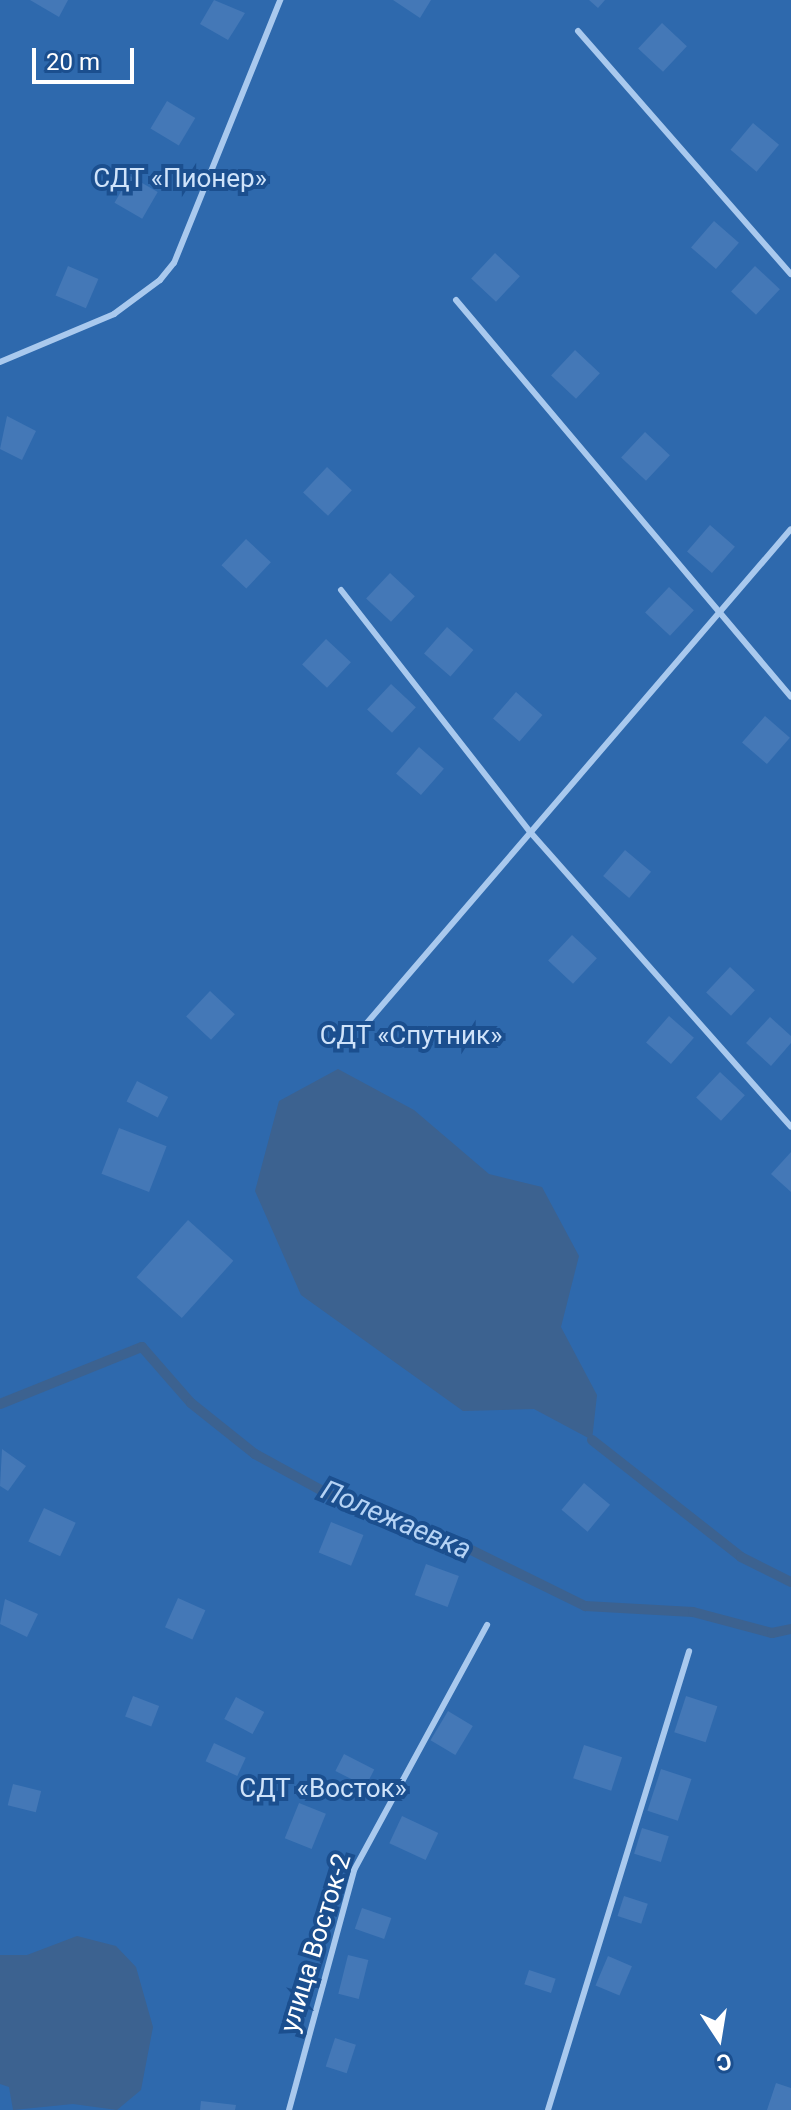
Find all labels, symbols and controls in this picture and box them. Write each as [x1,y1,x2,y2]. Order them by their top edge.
scale bar [36,32,138,82]
text: 20 m [46,48,100,76]
park label: СДТ «Пионер» [93,163,267,195]
park label: СДТ «Спутник» [319,1020,503,1052]
water label: Полежаевка [316,1473,476,1567]
park label: СДТ «Восток» [239,1773,407,1805]
street label: улица Восток-2 [274,1850,358,2036]
north arrow [679,1998,759,2078]
text: С [714,2048,734,2076]

